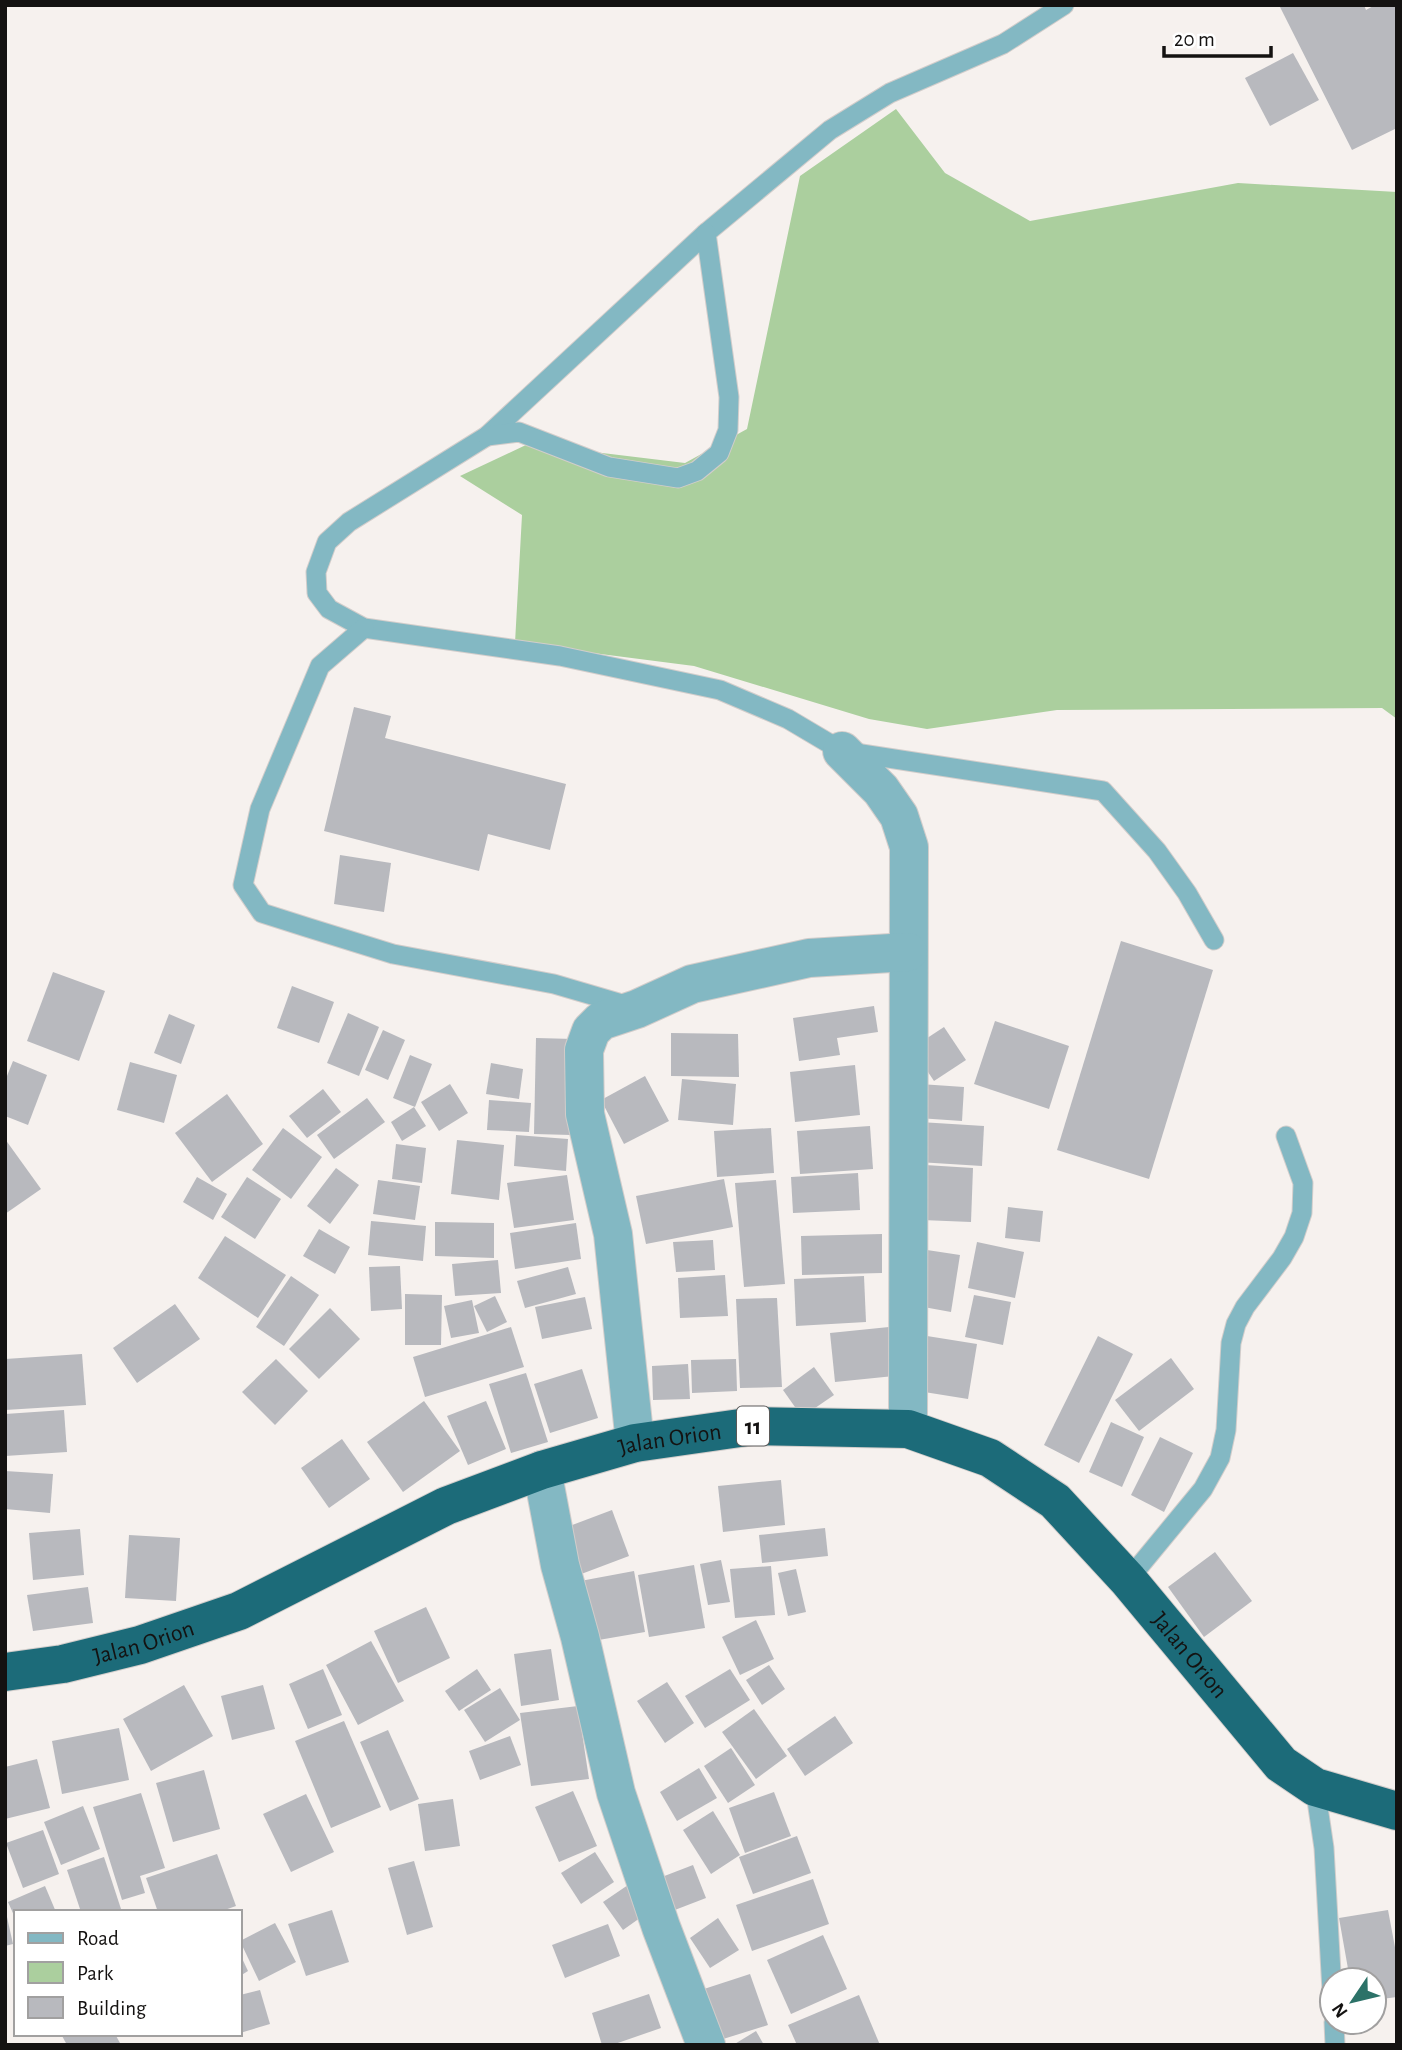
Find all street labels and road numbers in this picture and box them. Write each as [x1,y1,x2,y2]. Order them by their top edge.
road number: 11 [737,1406,769,1446]
street label: Jalan Orion [616,1420,723,1460]
street label: Jalan Orion [1147,1608,1232,1703]
street label: Jalan Orion [91,1616,197,1669]

